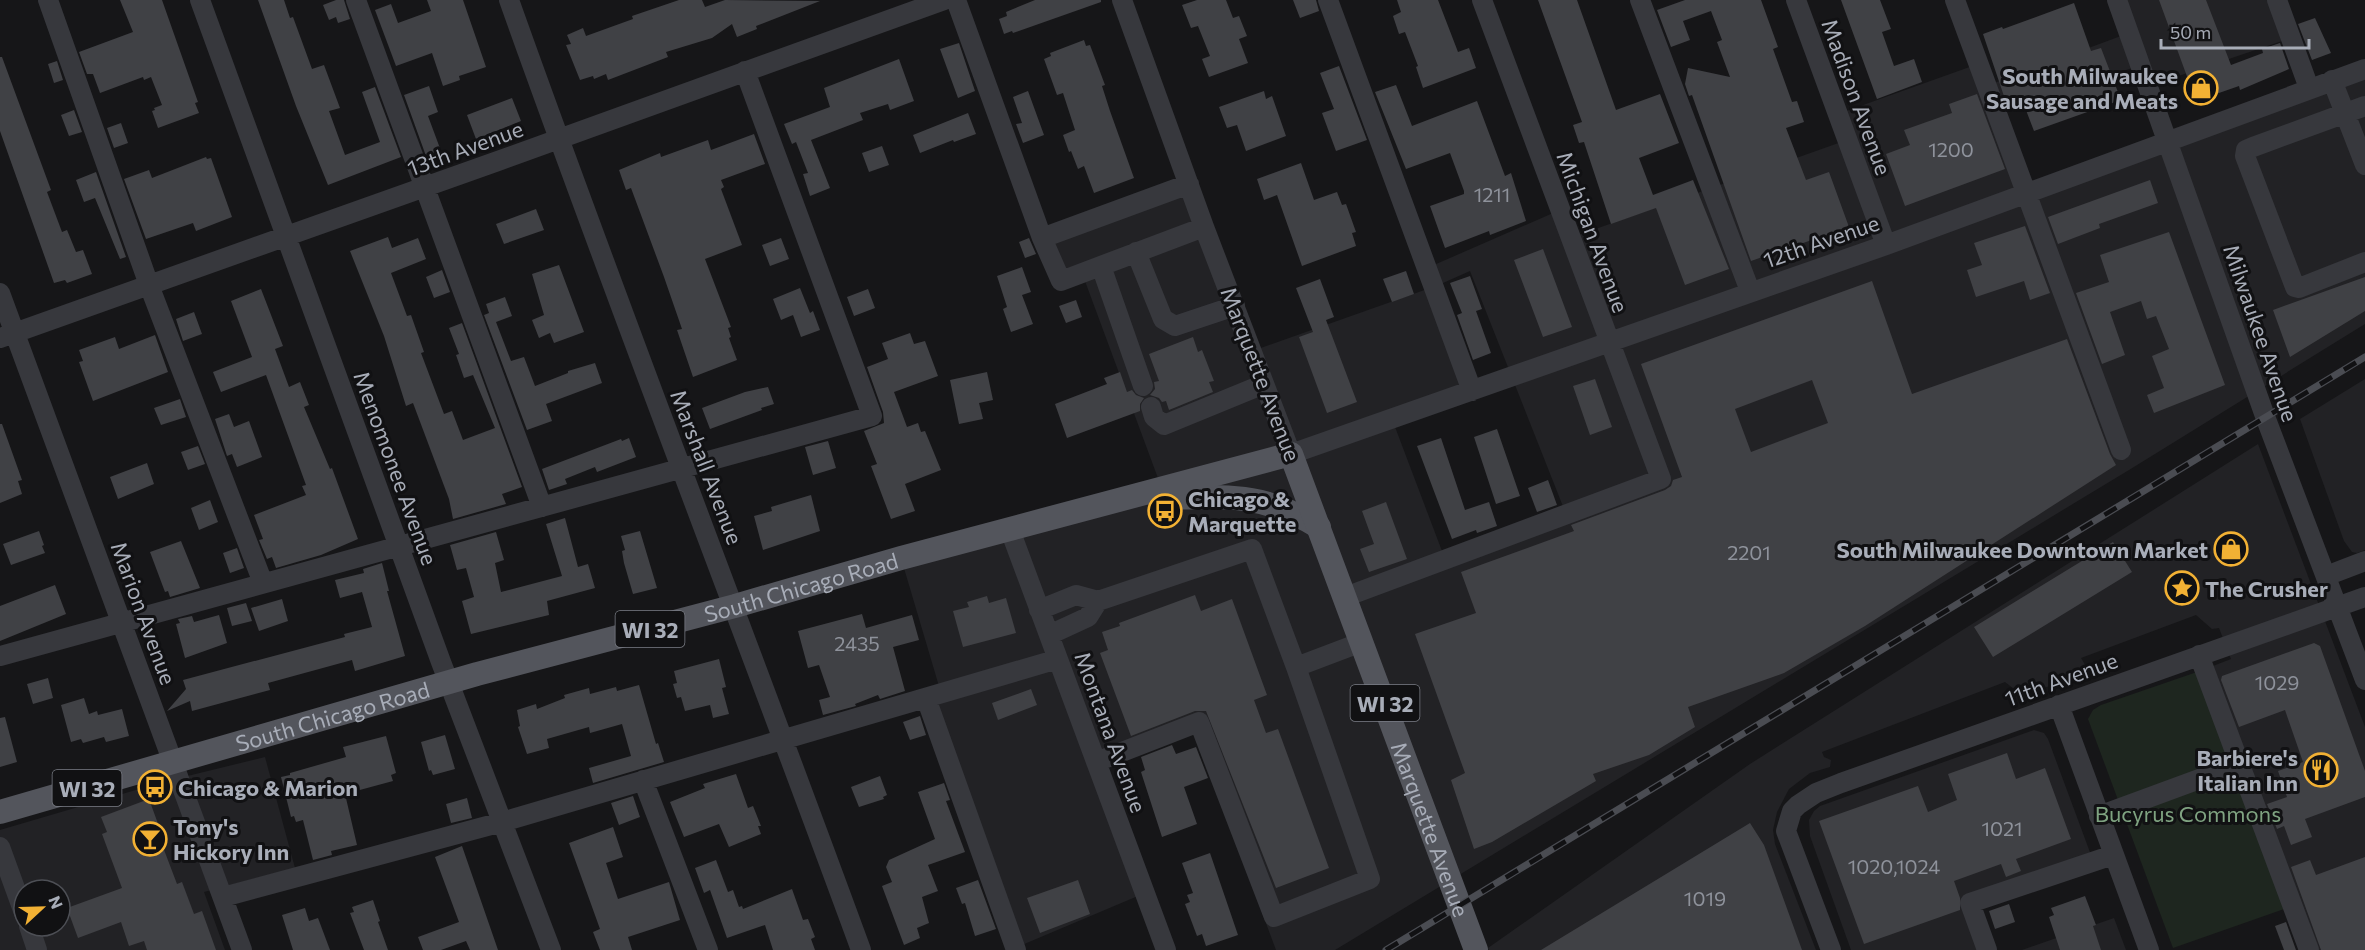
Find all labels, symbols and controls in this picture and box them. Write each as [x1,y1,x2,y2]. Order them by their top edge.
scale bar [2161,12,2310,50]
street label: Madison Avenue [1816,15,1898,179]
text: 50 m [2170,21,2211,43]
place label: South Milwaukee Sausage and Meats [1986,62,2178,114]
shop icon: South Milwaukee Sausage and Meats [2183,70,2219,106]
street label: 13th Avenue [403,115,527,181]
house number: 1200 [1928,137,1974,161]
street label: Michigan Avenue [1551,148,1635,316]
house number: 1211 [1474,182,1510,206]
street label: 12th Avenue [1760,209,1882,273]
street label: Milwaukee Avenue [2218,241,2304,425]
street label: Marquette Avenue [1215,283,1307,465]
street label: Menomonee Avenue [348,367,444,569]
street label: Marshall Avenue [665,386,749,548]
place label: Chicago & Marquette [1188,485,1296,537]
bus stop icon: Chicago & Marquette [1147,493,1183,529]
shop icon: South Milwaukee Downtown Market [2213,531,2249,567]
place label: South Milwaukee Downtown Market [1837,536,2208,563]
street label: Marion Avenue [106,538,182,688]
house number: 2201 [1727,540,1771,564]
street label: South Chicago Road [701,546,901,627]
place icon: The Crusher [2164,570,2200,606]
place label: The Crusher [2205,575,2328,602]
road number: WI 32 [616,611,684,647]
house number: 2435 [834,631,880,655]
street label: 11th Avenue [2001,646,2121,712]
street label: Montana Avenue [1069,648,1153,816]
house number: 1029 [2255,670,2299,694]
street label: South Chicago Road [232,675,432,757]
road number: WI 32 [1350,685,1420,721]
street label: Marquette Avenue [1386,738,1476,920]
place label: Barbiere's Italian Inn [2196,744,2298,796]
restaurant icon: Barbiere's Italian Inn [2303,752,2339,788]
bus stop icon: Chicago & Marion [137,769,173,805]
road number: WI 32 [52,770,122,806]
place label: Chicago & Marion [178,774,358,801]
park label: Bucyrus Commons [2095,800,2281,827]
place label: Tony's Hickory Inn [173,813,289,865]
house number: 1021 [1981,816,2023,840]
bar icon: Tony's Hickory Inn [132,821,168,857]
house number: 1020,1024 [1848,854,1940,878]
north arrow [12,878,72,938]
house number: 1019 [1684,886,1726,910]
text: N [45,893,67,911]

